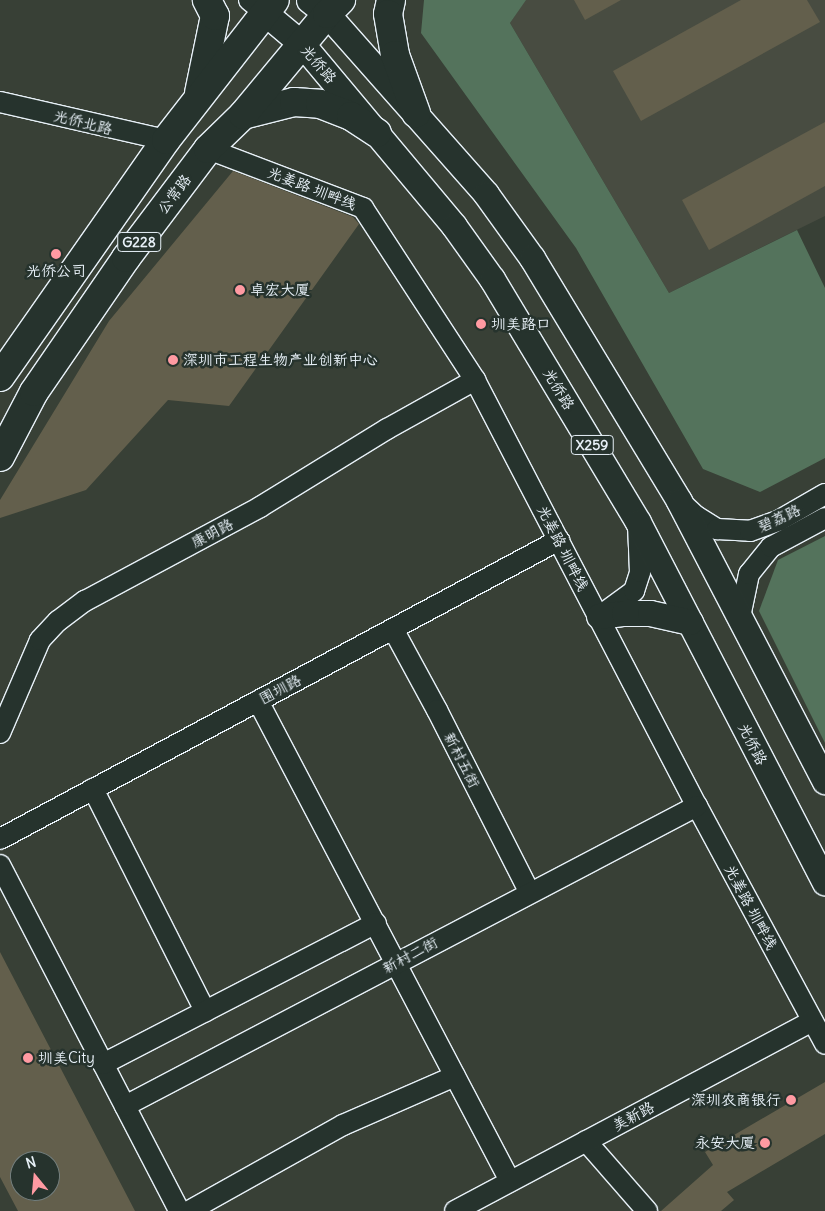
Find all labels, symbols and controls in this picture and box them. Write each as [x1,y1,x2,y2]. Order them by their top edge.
street label: 光侨路 [297,41,341,87]
street label: 光侨北路 [52,106,114,138]
street label: 光姜路 圳畔线 [265,163,359,213]
street label: 公常路 [153,171,195,217]
road number: G228 [116,230,162,253]
marker: 光侨公司 [50,248,62,260]
place label: 光侨公司 [26,262,86,280]
place label: 卓宏大厦 [250,281,310,299]
marker: 卓宏大厦 [234,284,246,296]
place label: 圳美路口 [491,315,551,333]
marker: 圳美路口 [475,318,487,330]
place label: 深圳市工程生物产业创新中心 [183,351,378,369]
marker: 深圳市工程生物产业创新中心 [167,354,179,366]
street label: 光侨路 [540,365,578,413]
road number: X259 [570,434,614,456]
street label: 碧荔路 [755,500,803,536]
street label: 光姜路 圳畔线 [534,502,592,594]
street label: 康明路 [188,514,236,552]
street label: 围圳路 [256,670,304,708]
street label: 光侨路 [735,720,771,768]
street label: 新村五街 [440,729,484,791]
street label: 光姜路 圳畔线 [721,861,781,953]
street label: 新村二街 [379,933,441,977]
place label: 圳美City [38,1049,95,1067]
marker: 圳美City [22,1052,34,1064]
place label: 深圳农商银行 [691,1091,781,1109]
marker: 深圳农商银行 [785,1094,797,1106]
street label: 美新路 [609,1097,657,1135]
place label: 永安大厦 [695,1134,755,1152]
marker: 永安大厦 [759,1137,771,1149]
north arrow [10,1151,60,1201]
text: N [24,1153,38,1173]

